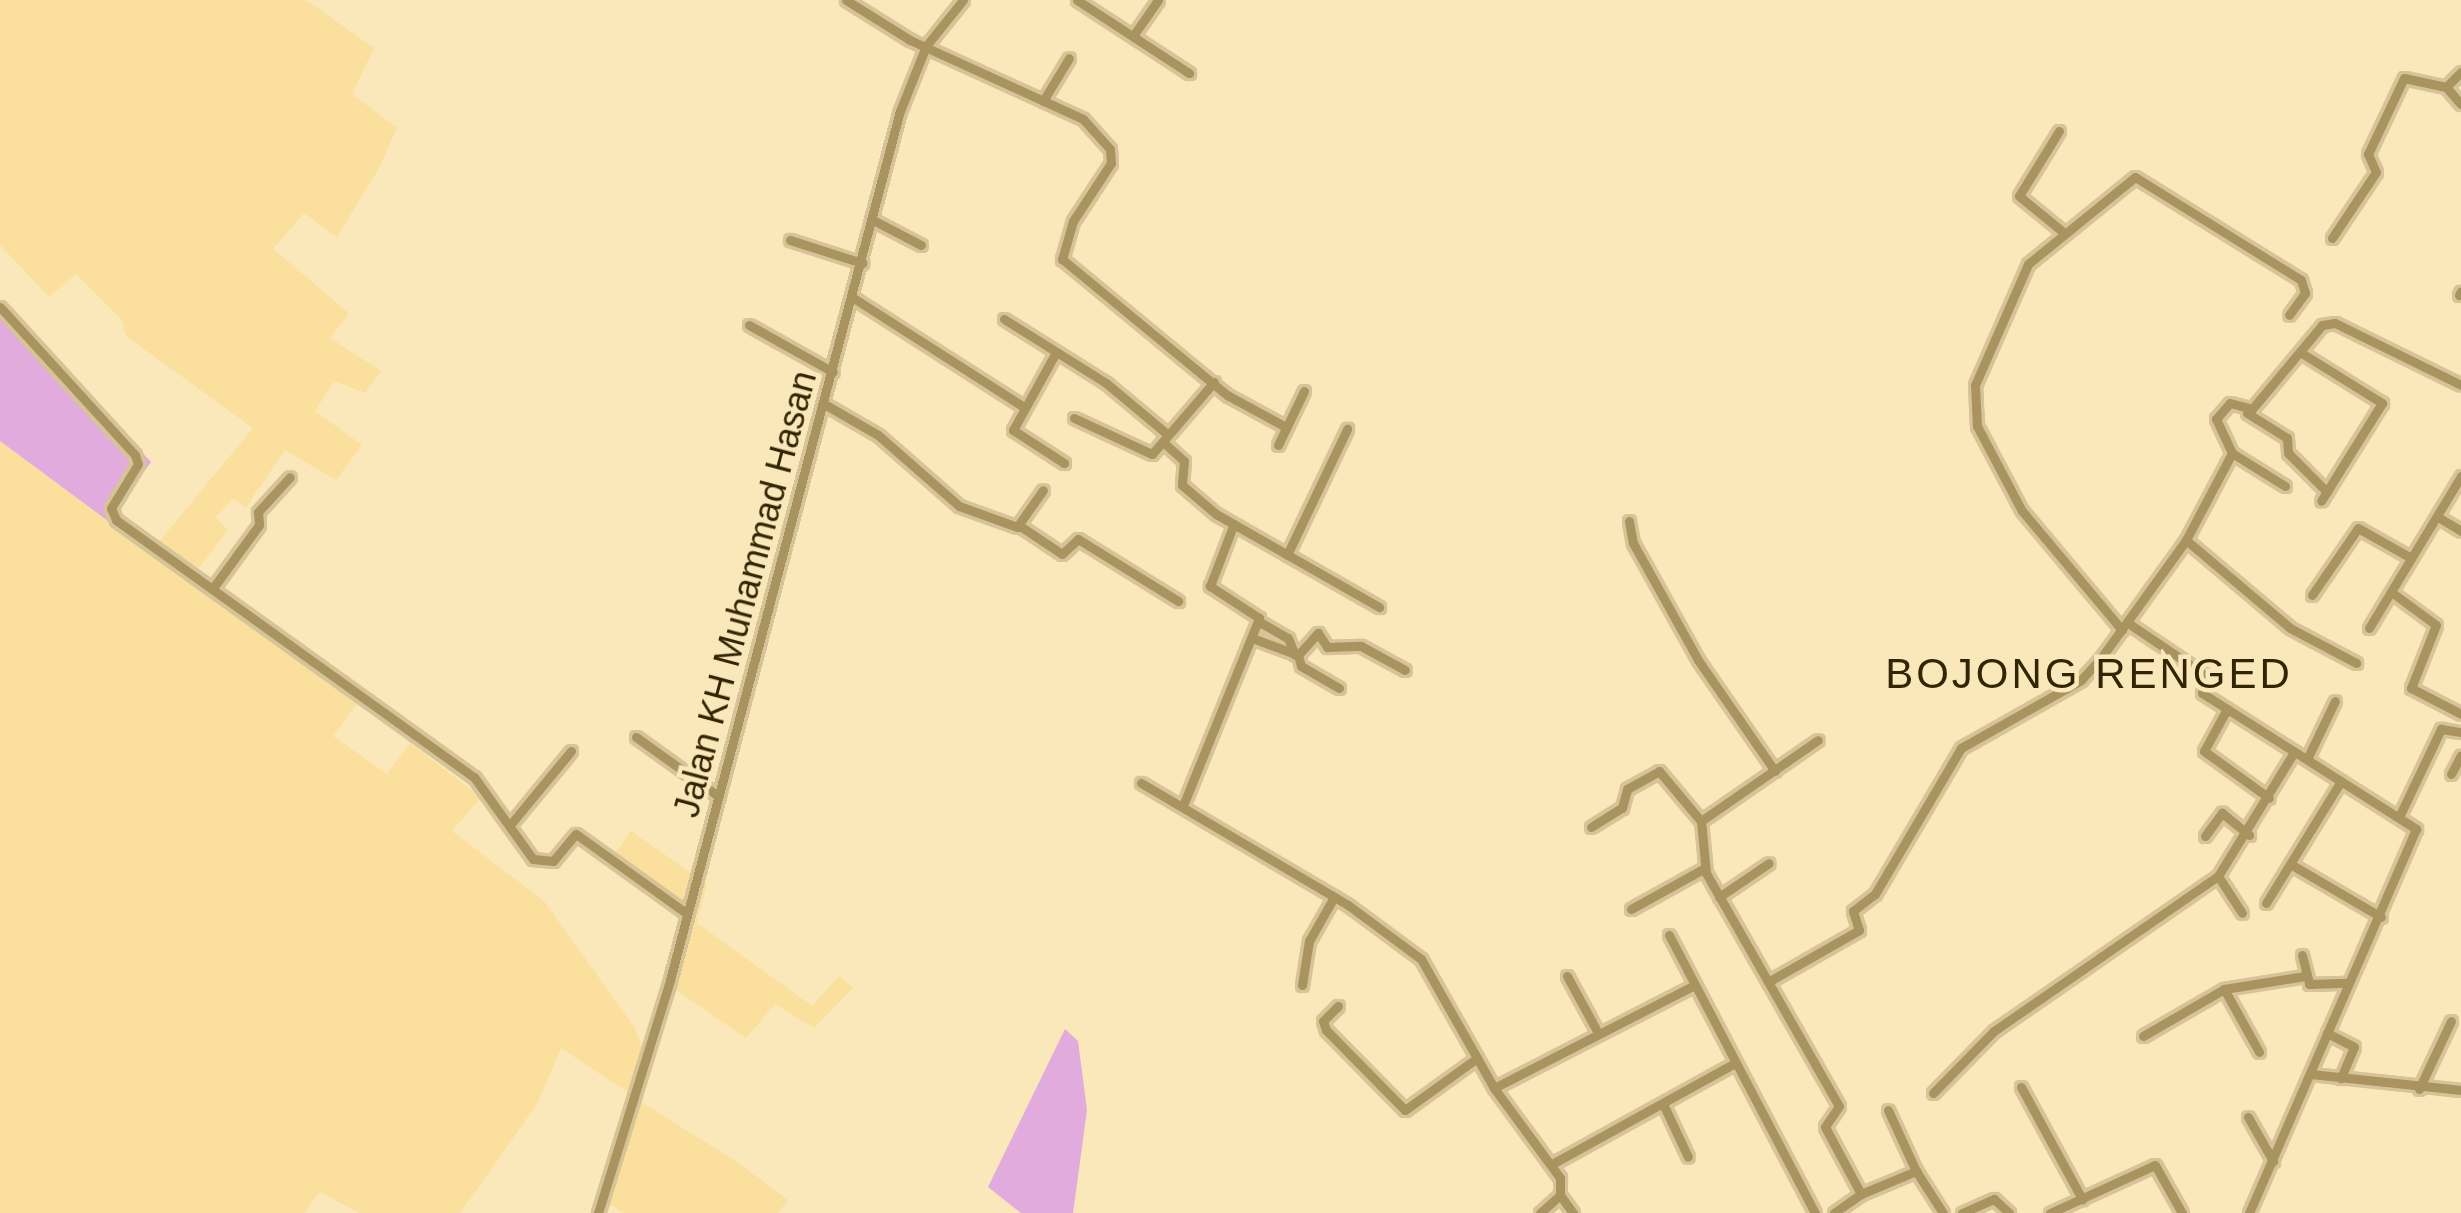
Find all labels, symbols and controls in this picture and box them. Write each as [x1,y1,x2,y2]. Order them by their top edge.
street label: Jalan KH Muhammad Hasan [665,366,825,822]
district label: BOJONG RENGED [1885,649,2293,699]

